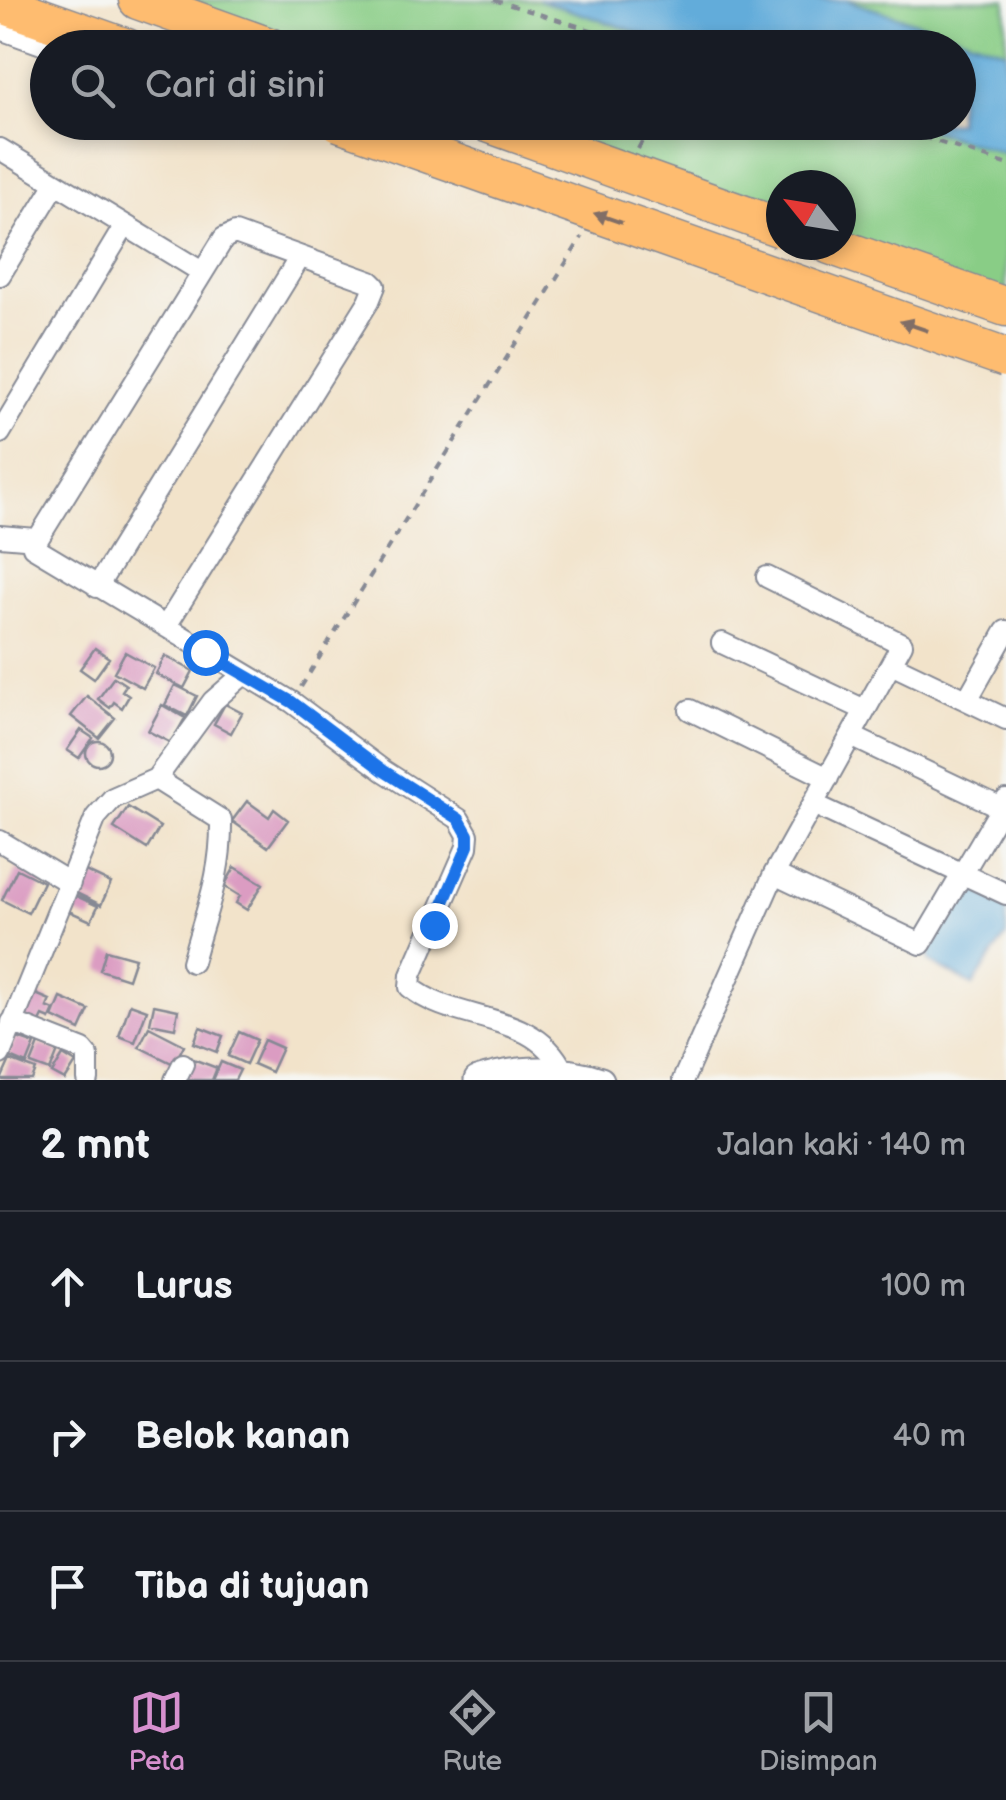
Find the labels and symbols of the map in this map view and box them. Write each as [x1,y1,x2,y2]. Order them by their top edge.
north arrow [766,170,856,260]
one-way arrow [592,209,622,224]
one-way arrow [899,318,929,333]
route start [183,630,229,676]
route end [412,903,458,949]

